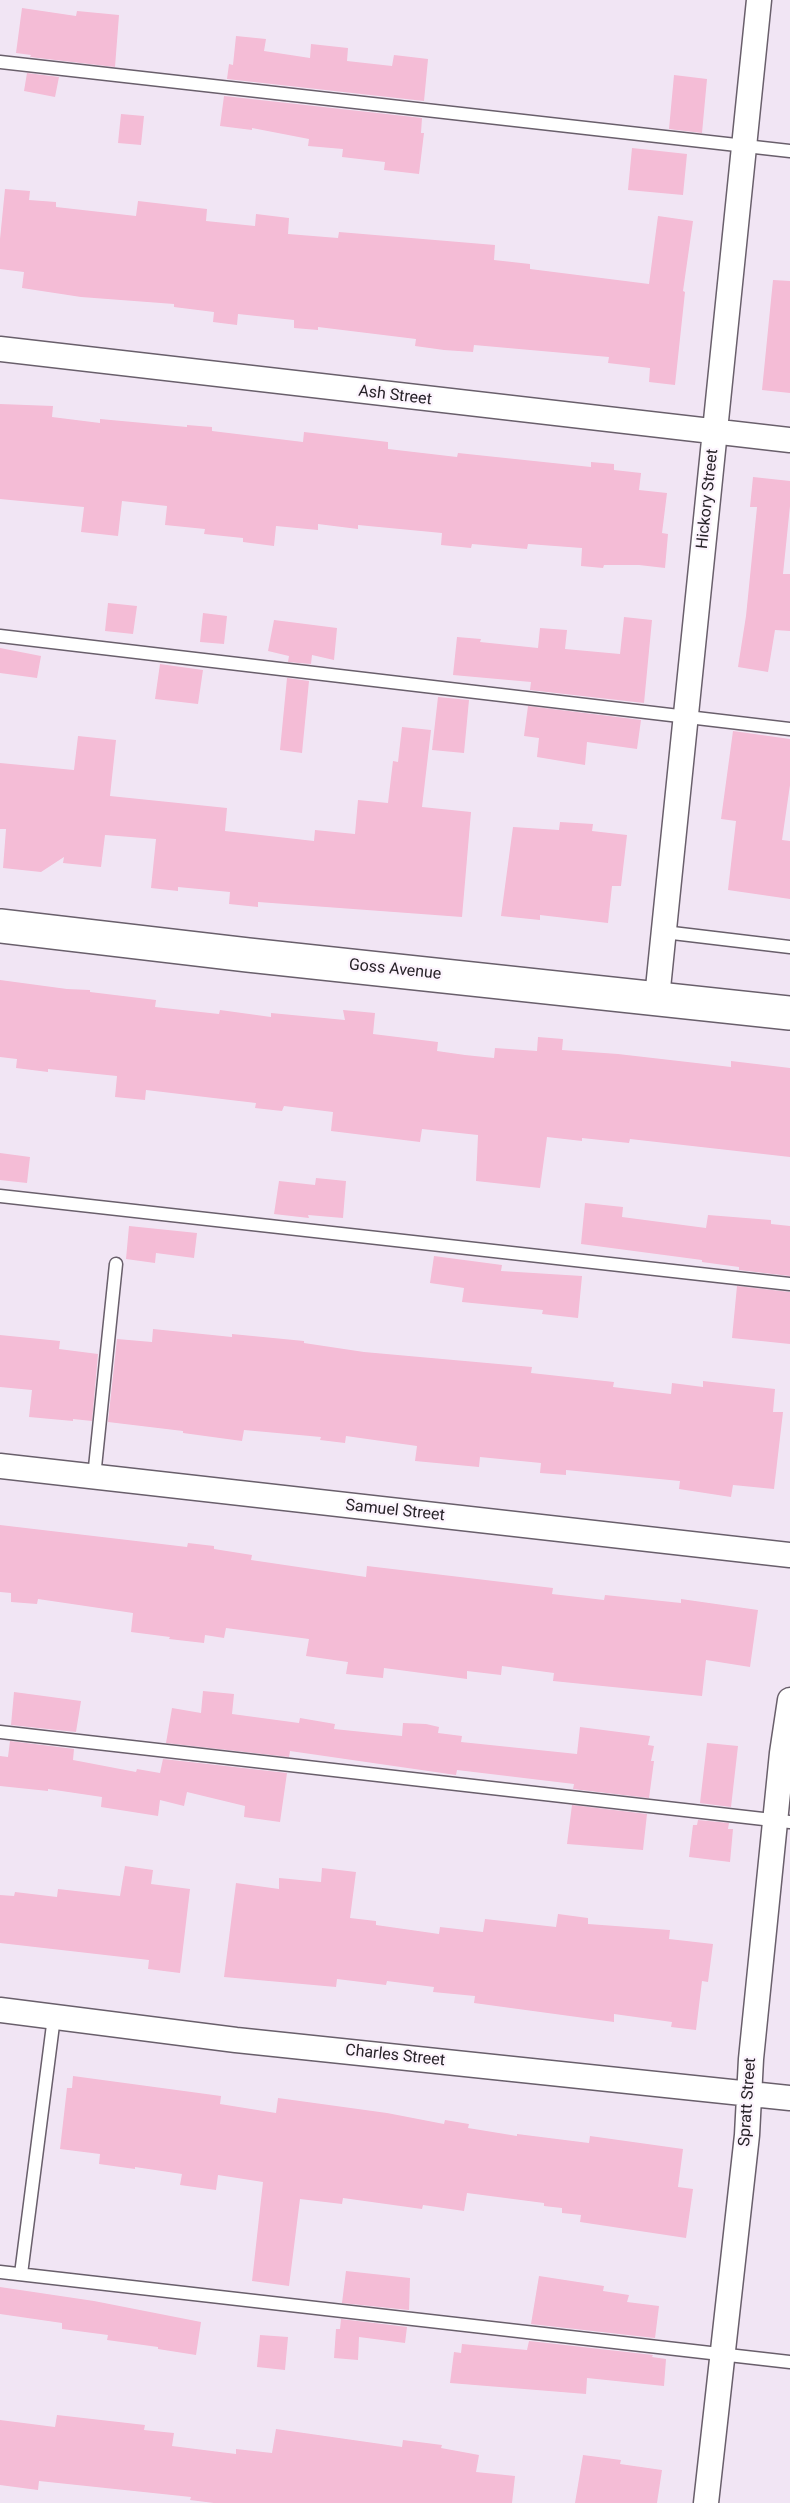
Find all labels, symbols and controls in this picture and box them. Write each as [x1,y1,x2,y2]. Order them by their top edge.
street label: Ash Street [357,382,433,410]
street label: Hickory Street [693,448,723,550]
street label: Goss Avenue [348,956,442,984]
street label: Samuel Street [344,1496,446,1526]
street label: Charles Street [344,2041,446,2071]
street label: Spratt Street [735,2057,761,2147]

